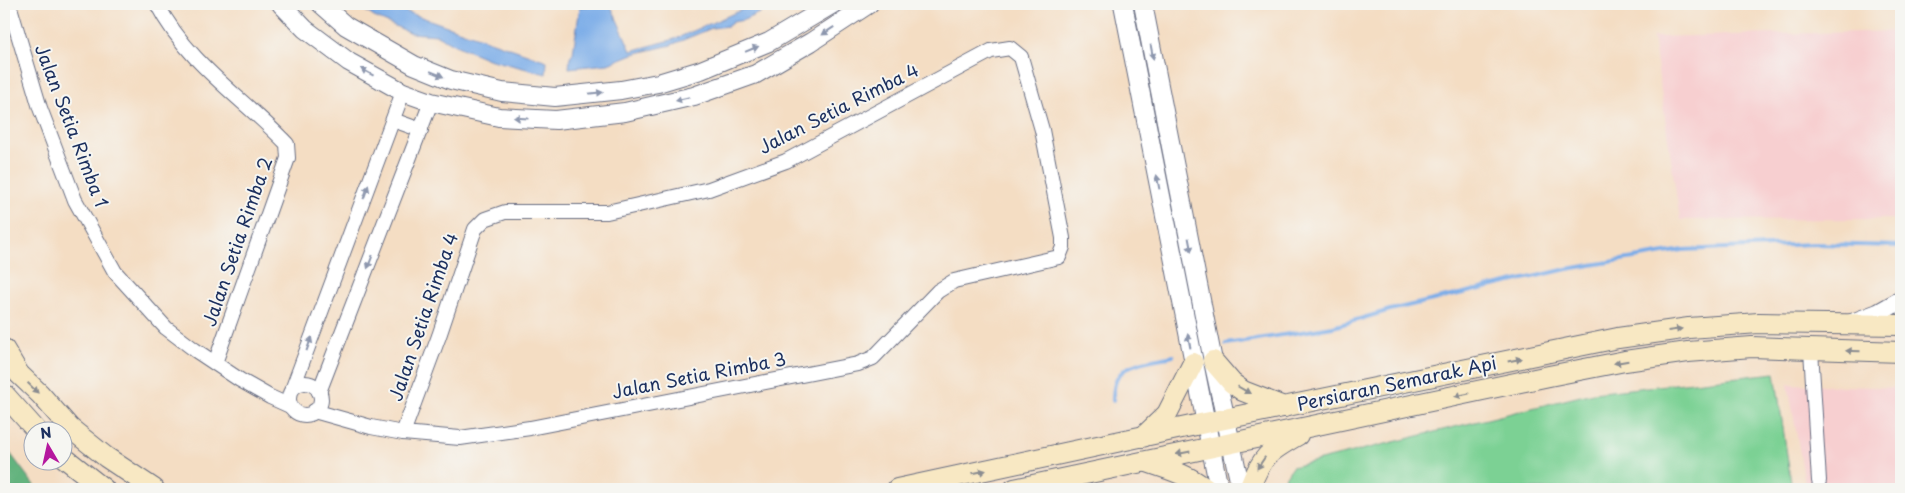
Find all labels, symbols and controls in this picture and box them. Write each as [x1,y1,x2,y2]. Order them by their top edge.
one-way arrow [821,26,835,36]
street label: Jalan Setia Rimba 1 [29,40,116,211]
one-way arrow [1148,44,1156,59]
one-way arrow [745,45,759,53]
street label: Jalan Setia Rimba 4 [753,56,923,160]
one-way arrow [360,68,375,76]
one-way arrow [430,71,444,79]
one-way arrow [588,89,604,97]
one-way arrow [674,95,689,103]
one-way arrow [513,114,529,122]
street label: Jalan Setia Rimba 2 [195,153,278,330]
one-way arrow [1153,173,1161,189]
one-way arrow [362,184,370,199]
street label: Jalan Setia Rimba 4 [381,229,464,404]
one-way arrow [1187,238,1195,254]
one-way arrow [365,255,373,269]
one-way arrow [1667,326,1683,334]
one-way arrow [1185,334,1193,349]
one-way arrow [305,336,313,351]
street label: Jalan Setia Rimba 3 [609,344,788,405]
one-way arrow [1844,347,1860,355]
street label: Persiaran Semarak Api [1294,348,1499,417]
one-way arrow [1508,355,1524,363]
one-way arrow [1613,358,1629,366]
one-way arrow [27,382,39,394]
one-way arrow [1237,386,1251,395]
one-way arrow [1454,391,1469,399]
north arrow [22,420,72,470]
text: N [39,421,53,444]
one-way arrow [1175,449,1191,457]
one-way arrow [1257,456,1266,470]
one-way arrow [972,468,987,476]

